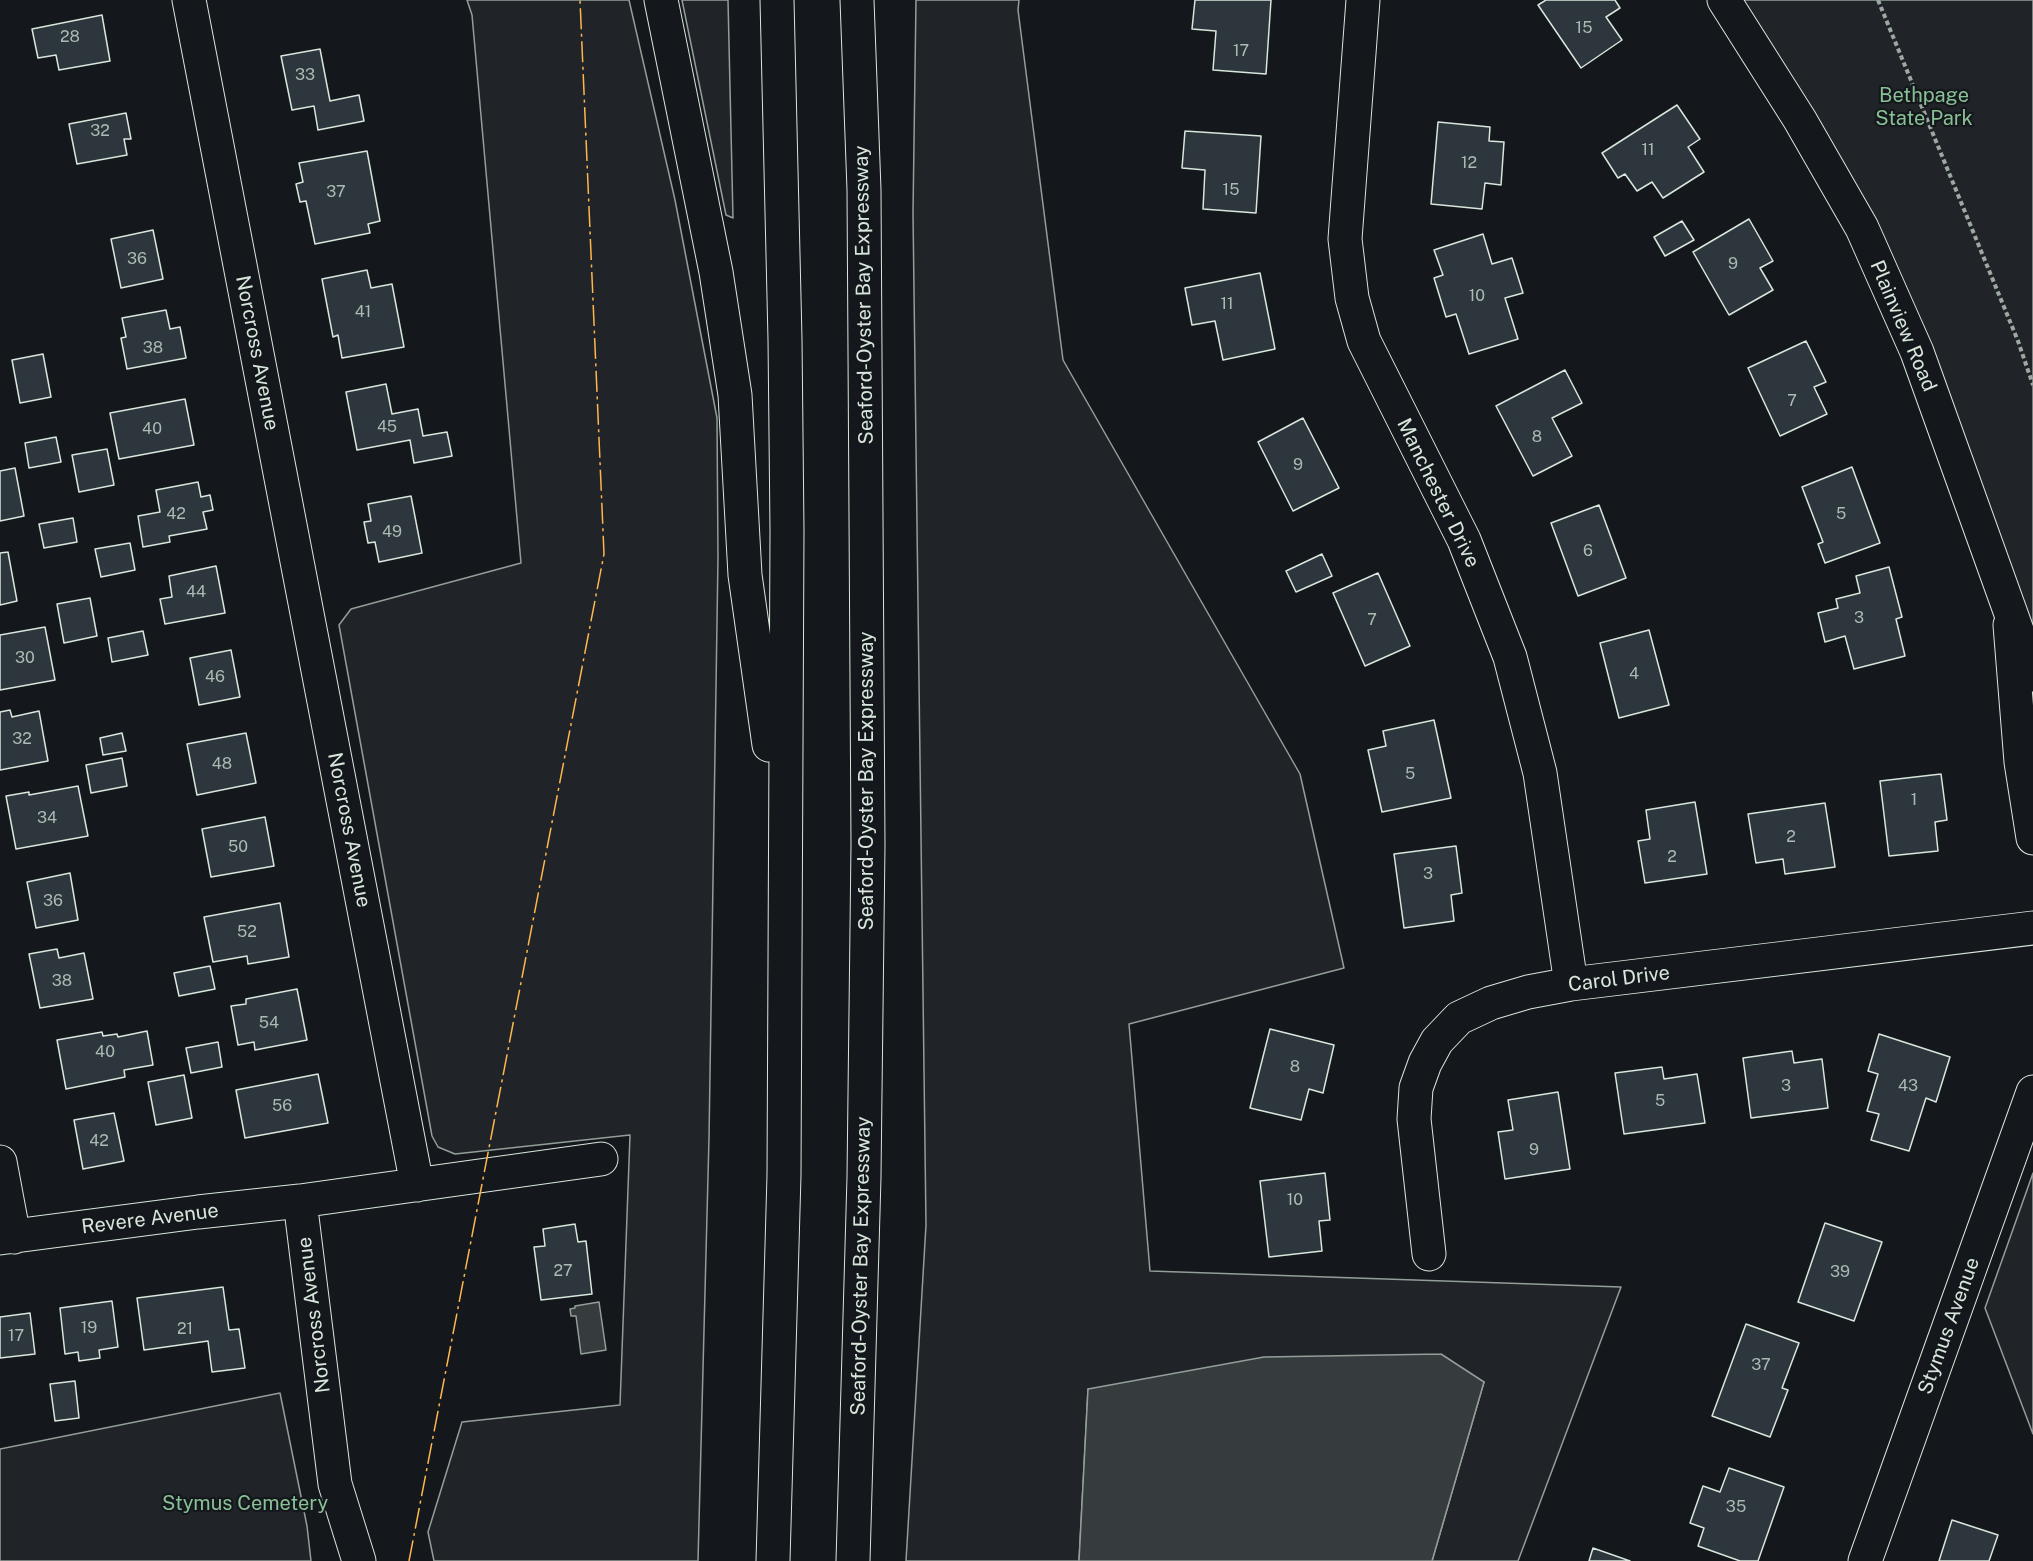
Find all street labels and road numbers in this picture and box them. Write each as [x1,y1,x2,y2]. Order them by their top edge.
street label: Seaford-Oyster Bay Expressway [849,145,879,445]
street label: Plainview Road [1865,257,1941,395]
street label: Norcross Avenue [230,274,284,432]
street label: Manchester Drive [1391,414,1485,572]
street label: Seaford-Oyster Bay Expressway [855,631,879,931]
street label: Norcross Avenue [322,751,376,909]
street label: Carol Drive [1567,961,1671,997]
street label: Seaford-Oyster Bay Expressway [846,1116,876,1416]
street label: Revere Avenue [80,1199,220,1239]
street label: Norcross Avenue [293,1235,335,1395]
street label: Stymus Avenue [1913,1254,1985,1398]

